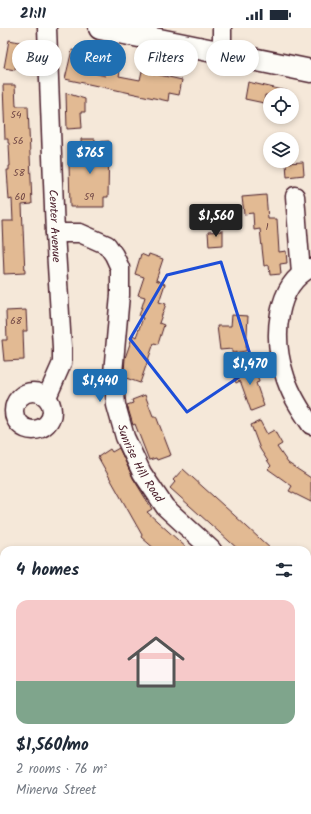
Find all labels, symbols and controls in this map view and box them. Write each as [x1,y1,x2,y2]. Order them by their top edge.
text: 21:11 [20,2,46,26]
chip: Buy [12,40,62,76]
chip: Rent [70,40,126,76]
chip: Filters [134,40,198,76]
chip: New [206,40,259,76]
map controls [263,88,299,168]
button: locate [263,88,299,124]
house number: 54 [11,107,22,123]
button: layers [263,132,299,168]
house number: 56 [13,133,23,149]
pin: $765 [66,141,114,175]
text: $765 [76,143,104,164]
house number: 58 [13,165,26,181]
house number: 60 [15,189,25,205]
street label: Center Avenue [44,189,66,264]
house number: 59 [84,189,94,205]
pin: $1,560 [183,204,249,238]
text: $1,560 [198,206,234,227]
house number: 1 [265,219,269,235]
house number: 68 [10,313,23,329]
pin: $1,470 [217,352,283,386]
text: $1,470 [233,354,267,375]
pin: $1,440 [67,369,133,403]
text: $1,440 [82,371,118,392]
street label: Sunrise Hill Road [112,422,169,507]
text: 4 homes [16,557,79,584]
icon: filters [273,559,295,581]
icon: home [120,626,192,698]
text: $1,560/mo [16,732,89,759]
text: 2 rooms · 76 m² [16,759,107,780]
text: Minerva Street [16,780,96,801]

